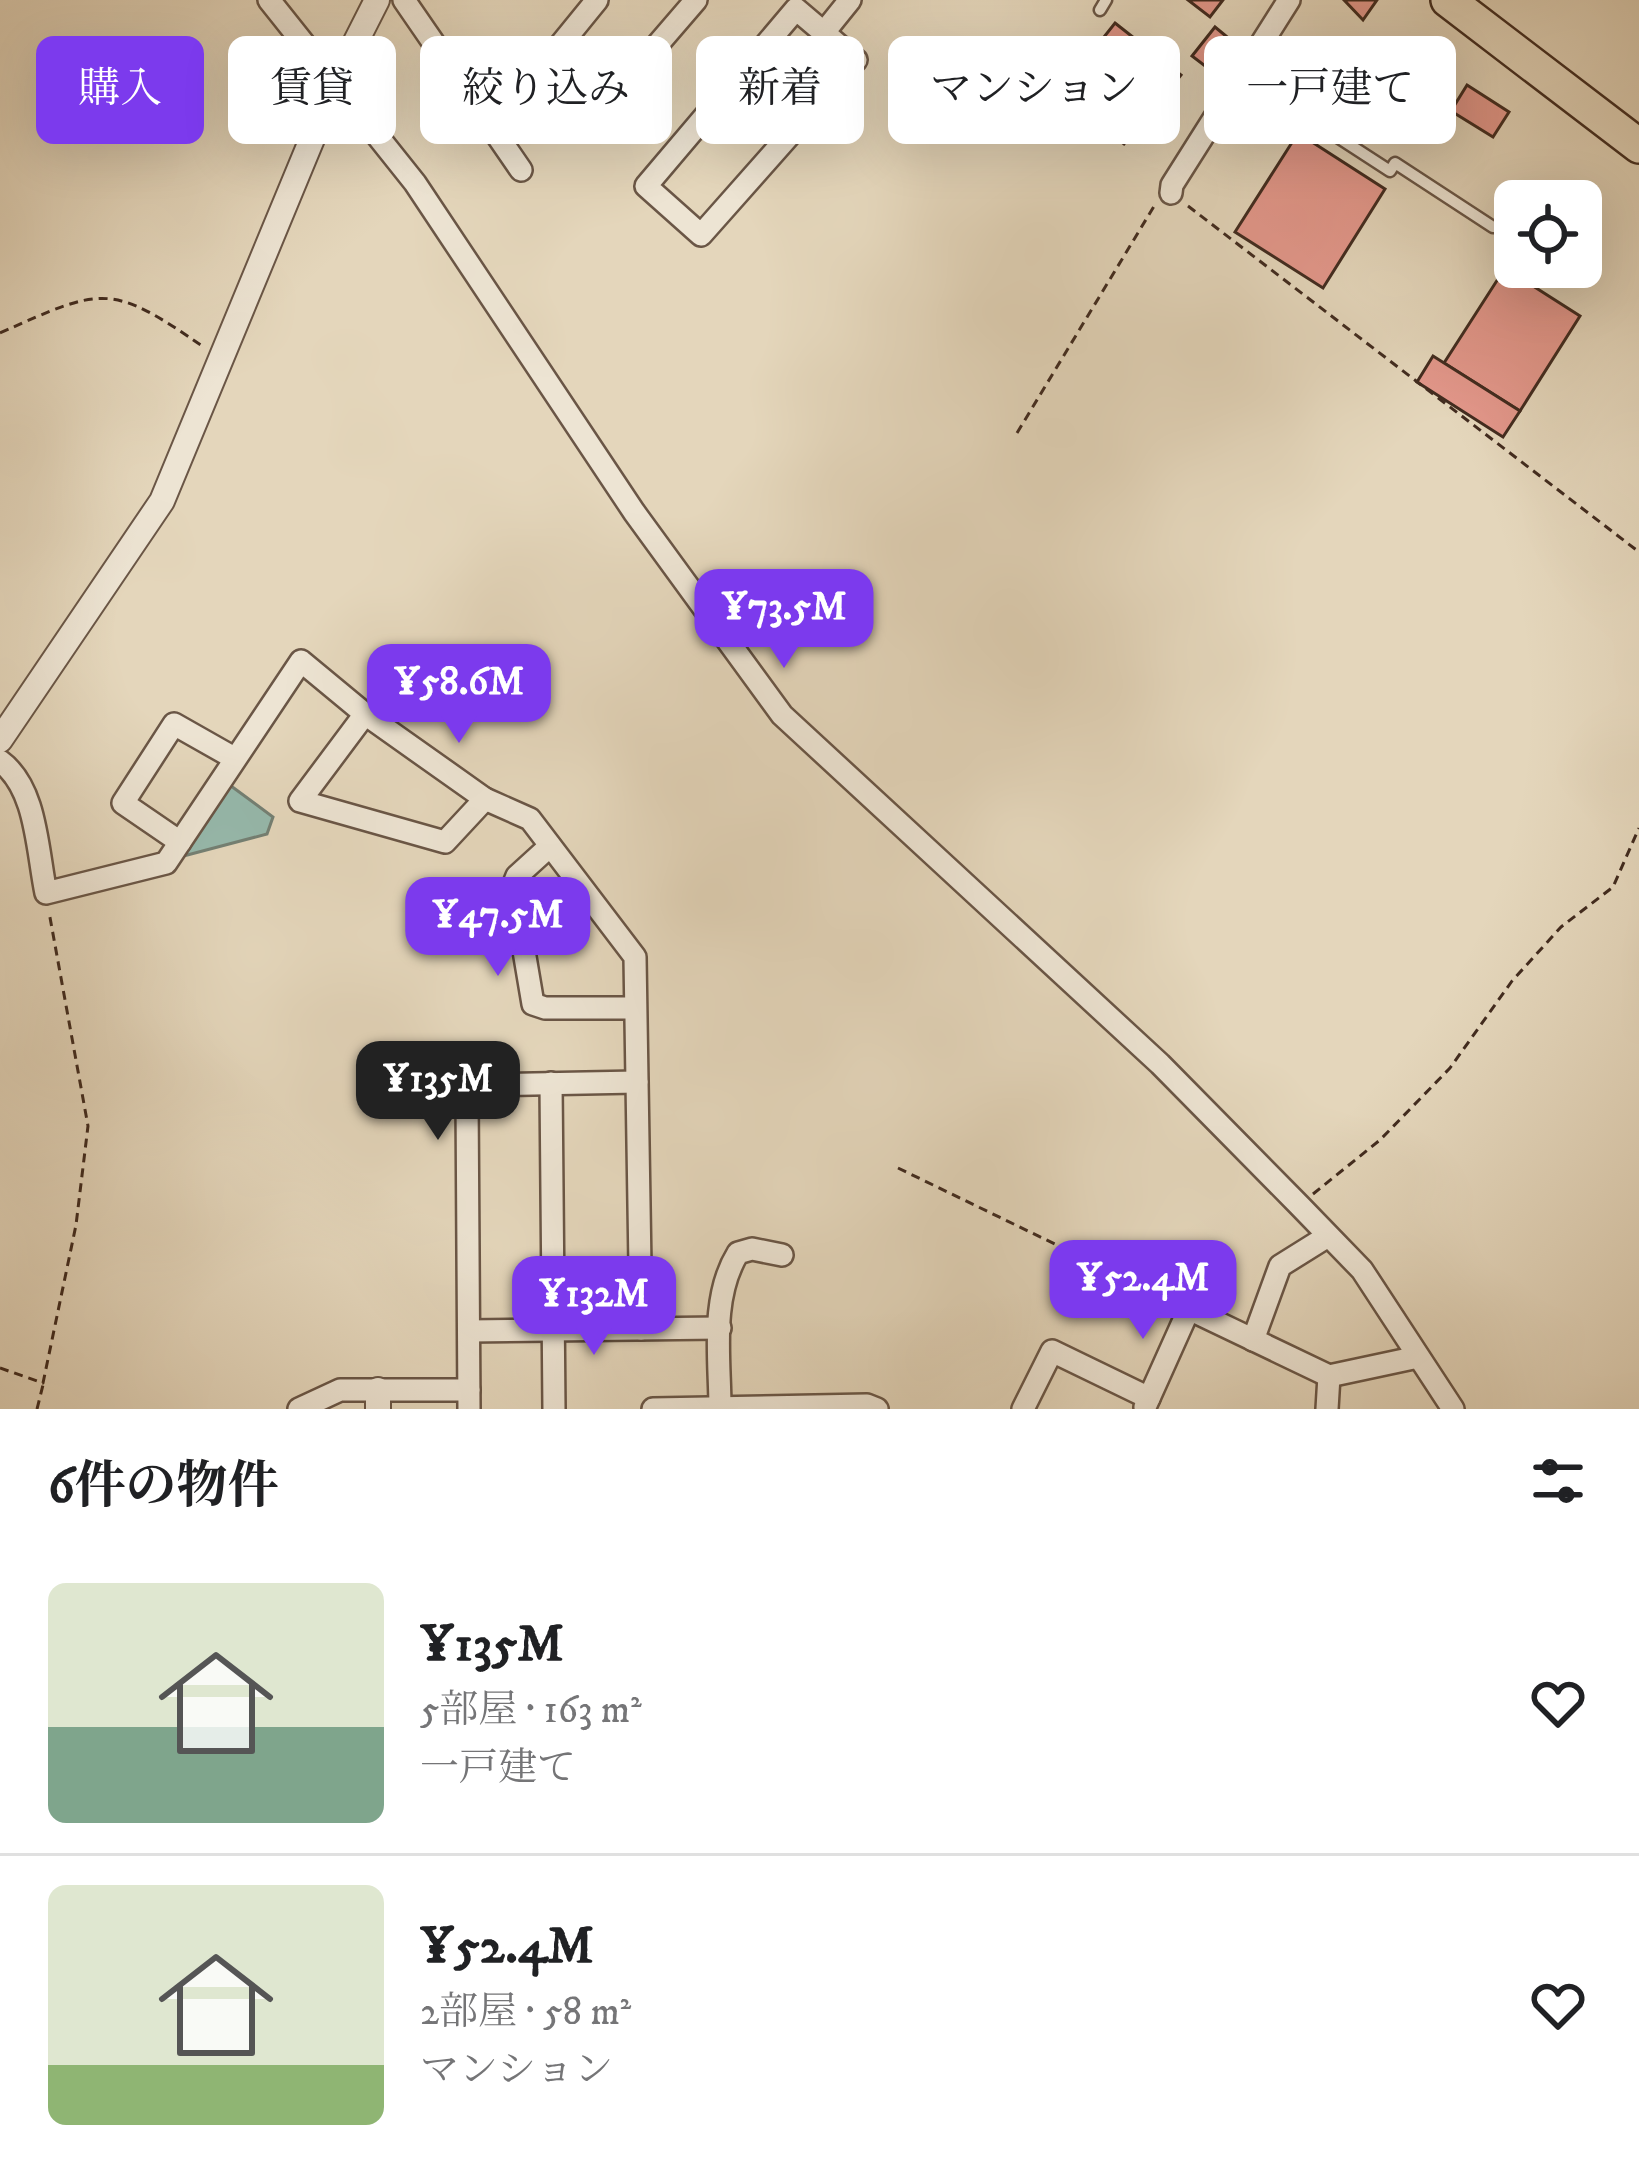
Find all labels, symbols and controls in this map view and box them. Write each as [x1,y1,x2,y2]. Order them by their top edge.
chip: 購入 [36,36,204,144]
chip: 賃貸 [228,36,396,144]
chip: 絞り込み [420,36,672,144]
chip: 新着 [696,36,864,144]
chip: マンション [888,36,1180,144]
chip: 一戸建て [1204,36,1456,144]
map controls [1494,180,1602,288]
button: locate [1494,180,1602,288]
pin: ¥73.5M [686,569,882,671]
text: ¥73.5M [721,583,847,632]
pin: ¥58.6M [361,644,557,746]
text: ¥58.6M [394,658,524,707]
pin: ¥47.5M [400,877,596,979]
text: ¥47.5M [432,891,564,940]
pin: ¥135M [354,1041,522,1143]
text: ¥135M [383,1055,493,1104]
pin: ¥52.4M [1045,1240,1241,1342]
text: ¥52.4M [1076,1254,1210,1303]
pin: ¥132M [510,1256,678,1358]
text: ¥132M [539,1270,649,1319]
icon: filters [1525,1448,1591,1514]
text: 6件の物件 [48,1455,279,1519]
text: ¥135M [420,1613,564,1677]
icon: home [144,1631,288,1775]
icon: heart [1525,1670,1591,1736]
text: 5部屋 · 163 m² [420,1686,642,1735]
text: 一戸建て [420,1744,576,1793]
text: ¥52.4M [420,1915,594,1979]
icon: home [144,1933,288,2077]
icon: heart [1525,1972,1591,2038]
text: 2部屋 · 58 m² [420,1988,631,2037]
text: マンション [420,2046,613,2095]

